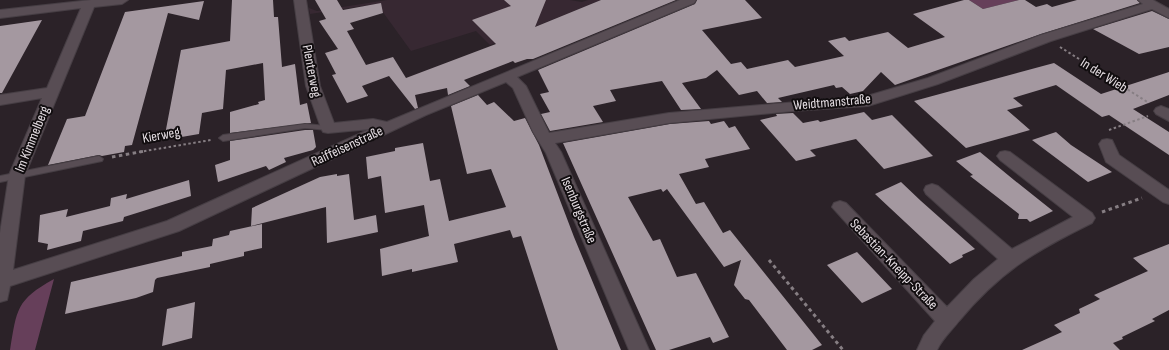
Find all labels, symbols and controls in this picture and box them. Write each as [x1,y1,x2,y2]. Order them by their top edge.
street label: Plenterweg [299,43,326,99]
street label: In der Wieb [1077,54,1131,96]
street label: Weidtmanstraße [793,90,871,114]
street label: Im Kimmelberg [11,103,53,175]
street label: Raiffeisenstraße [309,122,385,170]
street label: Kierweg [141,123,182,147]
street label: Isenburgstraße [557,174,601,246]
street label: Sebastian-Kneipp-Straße [846,215,942,313]

